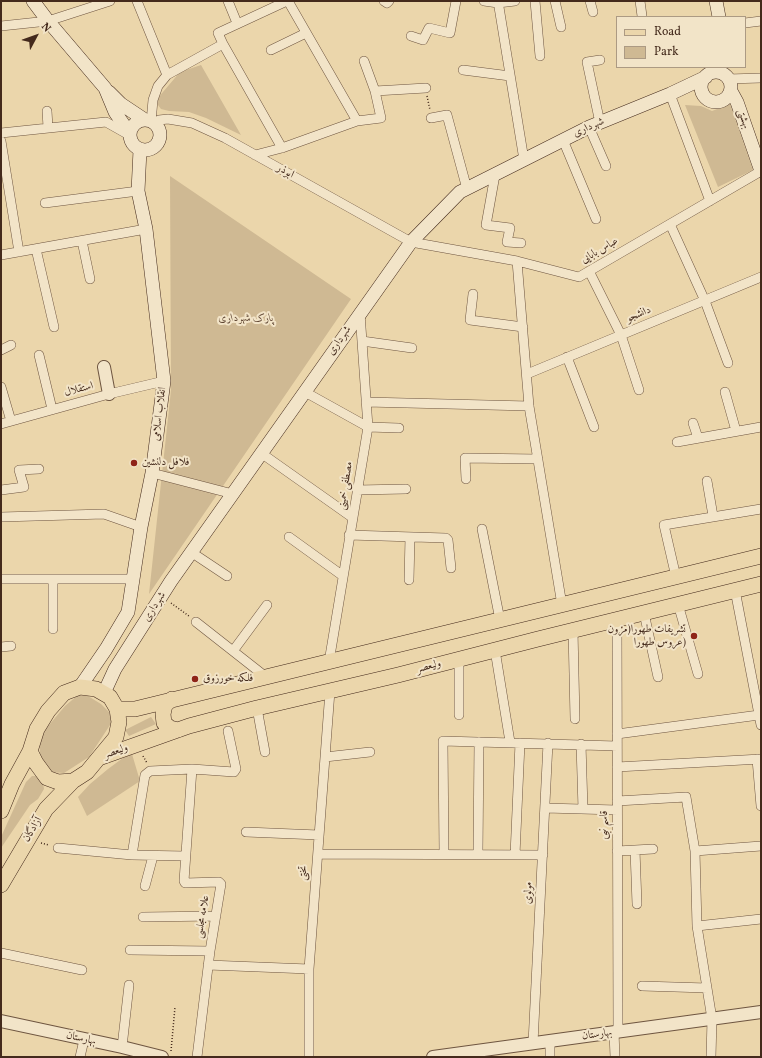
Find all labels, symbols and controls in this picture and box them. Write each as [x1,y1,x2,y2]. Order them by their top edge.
north arrow [16,16,56,56]
legend [616,16,746,68]
text: N [37,20,54,36]
text: Road [654,24,681,40]
text: Park [654,44,679,60]
street label: بهشتی [733,107,753,131]
street label: شهرداری [571,115,607,141]
street label: ابوذر [274,162,296,182]
street label: عباس بابایی [579,235,621,267]
street label: دانشجو [625,304,653,326]
park label: پارک شهرداری [218,312,274,326]
street label: شهرداری [325,324,355,358]
street label: استقلال [63,380,95,400]
street label: انقلاب اسلامی [150,386,170,442]
place label: فلافل دلنشین [142,456,190,470]
marker: فلافل دلنشین [129,458,139,468]
street label: مصطفی خمینی [336,461,356,511]
street label: شهرداری [141,590,169,624]
place label: تشریفات طهورا(مزون عروس طهورا) [608,623,686,649]
marker: تشریفات طهورا(مزون عروس طهورا) [689,631,699,641]
street label: ولیعصر [415,657,443,677]
place label: فلکه خورزوق [203,672,253,686]
marker: فلکه خورزوق [190,674,200,684]
street label: ولیعصر [102,742,130,762]
street label: قاسم نبی [598,810,612,840]
street label: آزادگان [20,815,46,845]
street label: تختی [297,865,311,881]
street label: مولوی [522,882,536,904]
street label: علامه مجلسی [193,894,213,940]
street label: بهارستان [581,1026,613,1044]
street label: بهارستان [65,1029,97,1049]

